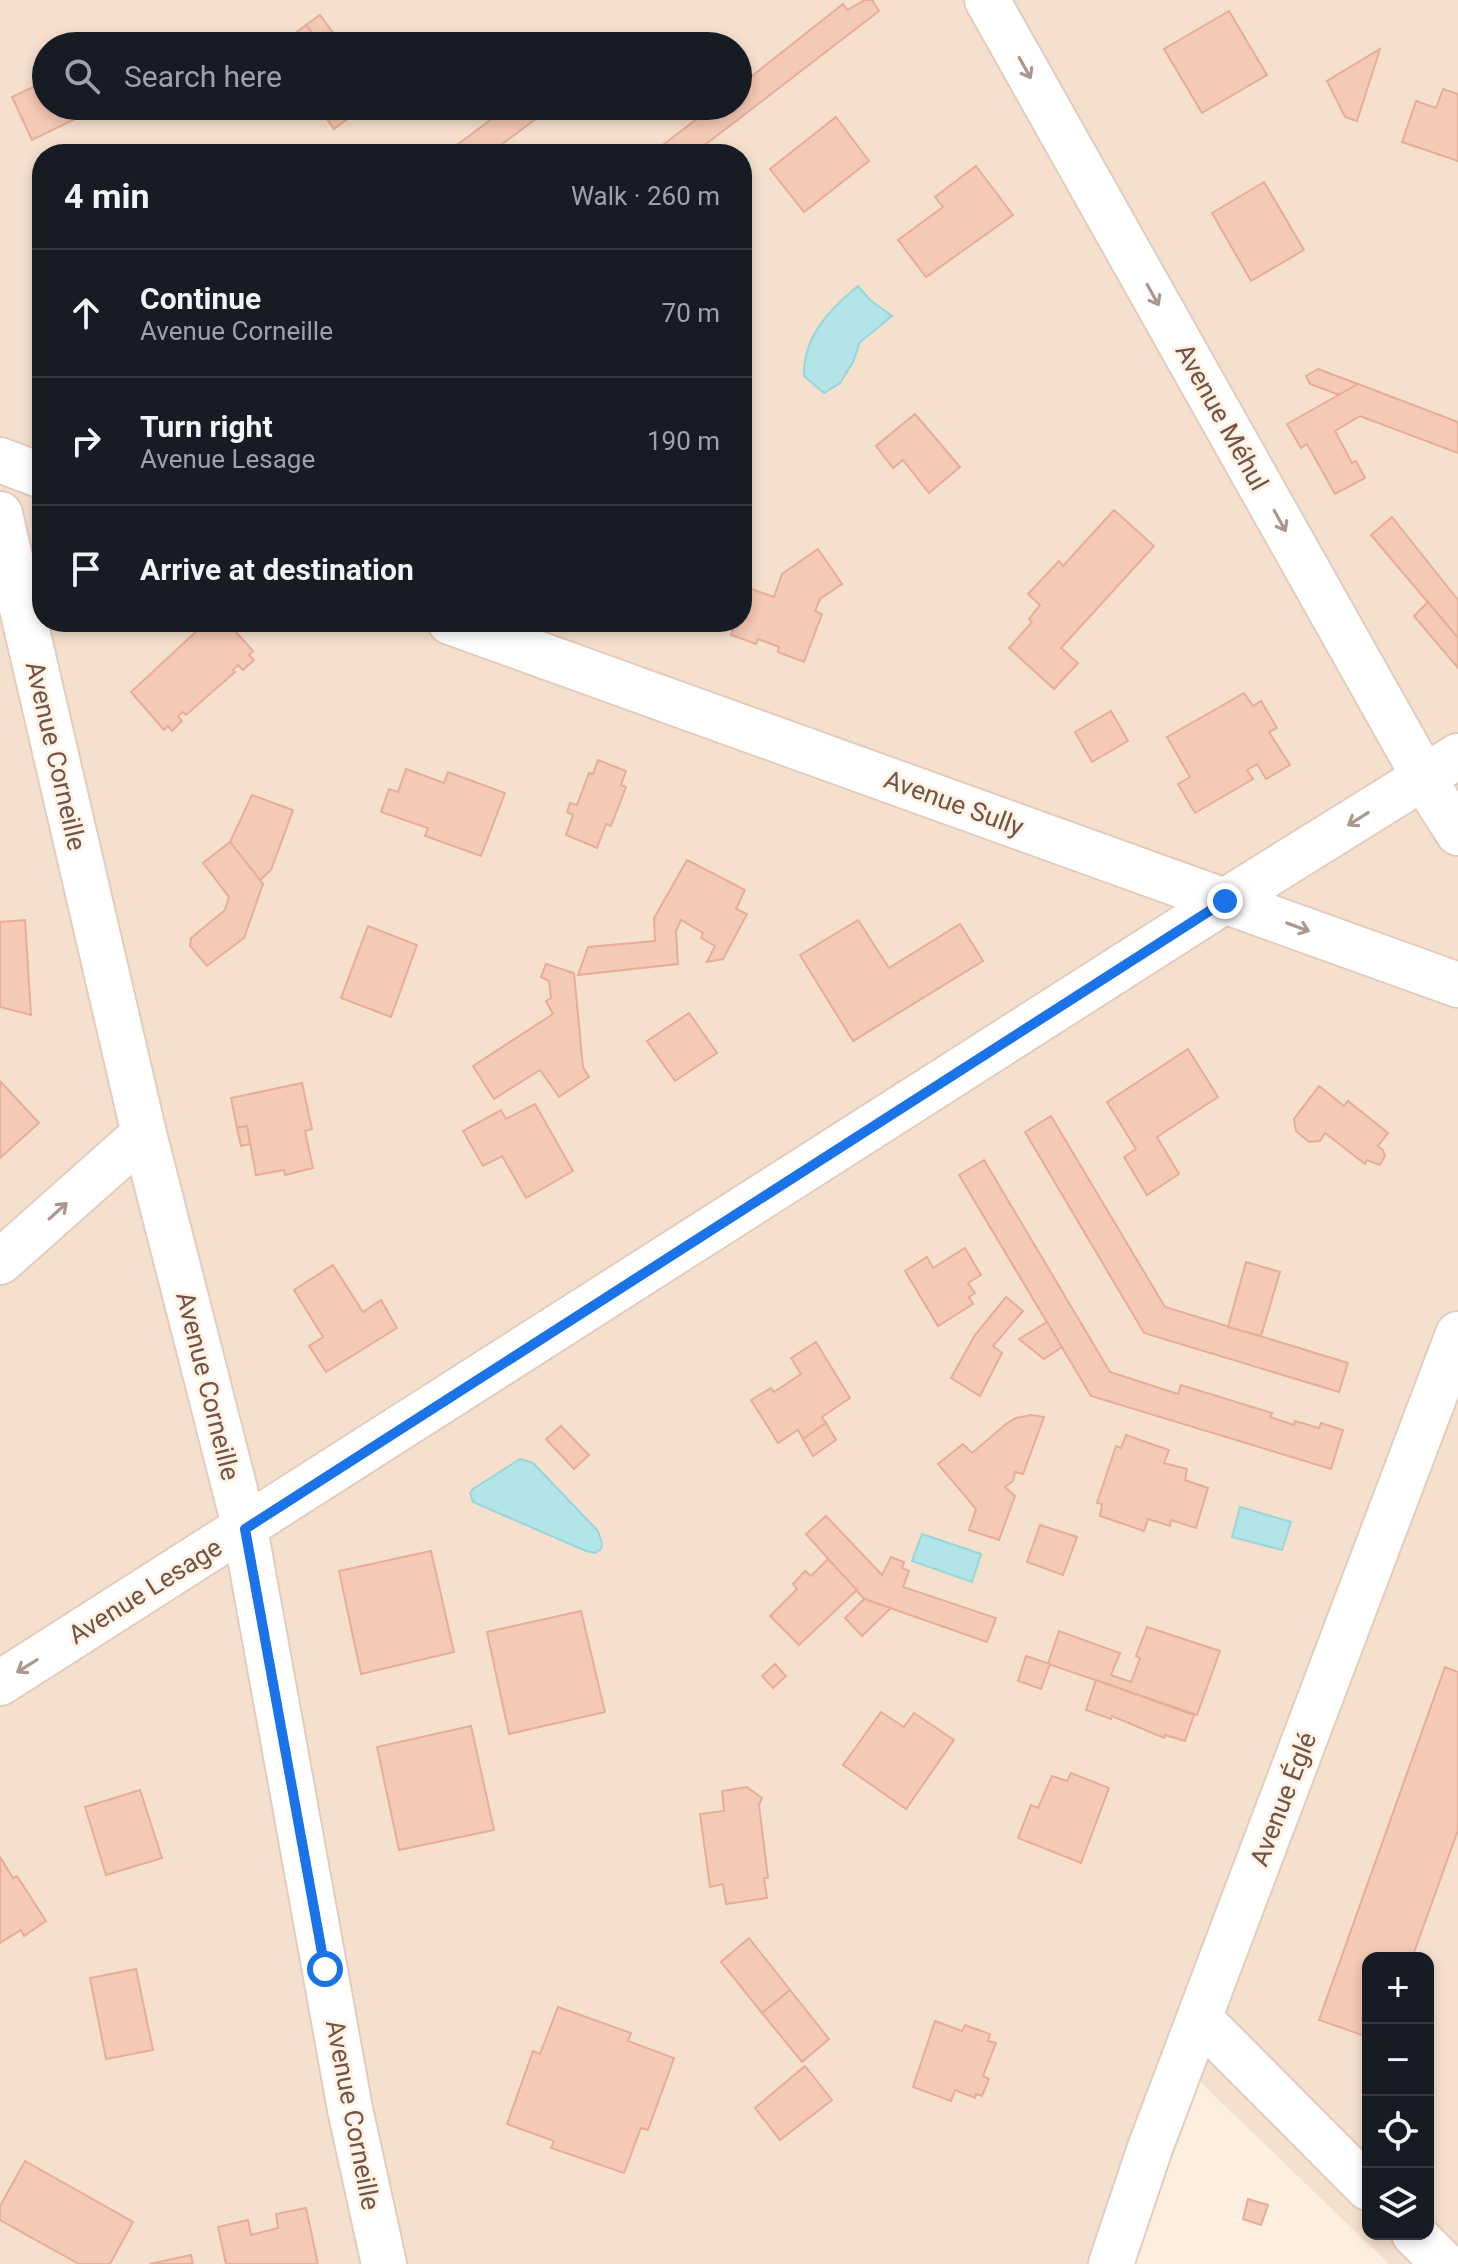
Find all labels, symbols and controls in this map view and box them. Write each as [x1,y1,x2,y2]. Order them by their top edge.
search box [32,32,752,120]
icon: search [60,54,104,98]
one-way arrow [1018,56,1034,79]
text: Search here [124,59,282,94]
text: 4 min [64,176,149,216]
text: Walk · 260 m [571,181,720,211]
text: Continue [140,281,261,316]
one-way arrow [1146,282,1161,306]
icon: ahead [64,291,108,335]
text: 70 m [662,298,720,328]
text: Avenue Corneille [140,316,333,346]
street label: Avenue Méhul [1169,338,1275,496]
text: Turn right [140,409,273,444]
icon: right [64,419,108,463]
text: 190 m [647,426,720,456]
text: Avenue Lesage [140,444,315,474]
one-way arrow [1273,509,1288,533]
icon: arrive [64,547,108,591]
text: Arrive at destination [140,552,414,587]
street label: Avenue Corneille [20,659,92,853]
street label: Avenue Sully [880,764,1028,842]
one-way arrow [1347,811,1370,827]
route end [1207,883,1243,919]
one-way arrow [1286,921,1311,936]
one-way arrow [48,1202,68,1220]
street label: Avenue Corneille [170,1289,246,1483]
street label: Avenue Lesage [63,1532,227,1650]
one-way arrow [17,1657,39,1674]
street label: Avenue Églé [1244,1728,1322,1870]
route start [307,1951,343,1987]
map controls [1362,1952,1434,2240]
button: + [1362,1952,1434,2024]
street label: Avenue Corneille [320,2017,386,2213]
button: − [1362,2024,1434,2096]
button: locate [1362,2096,1434,2168]
button: layers [1362,2168,1434,2240]

